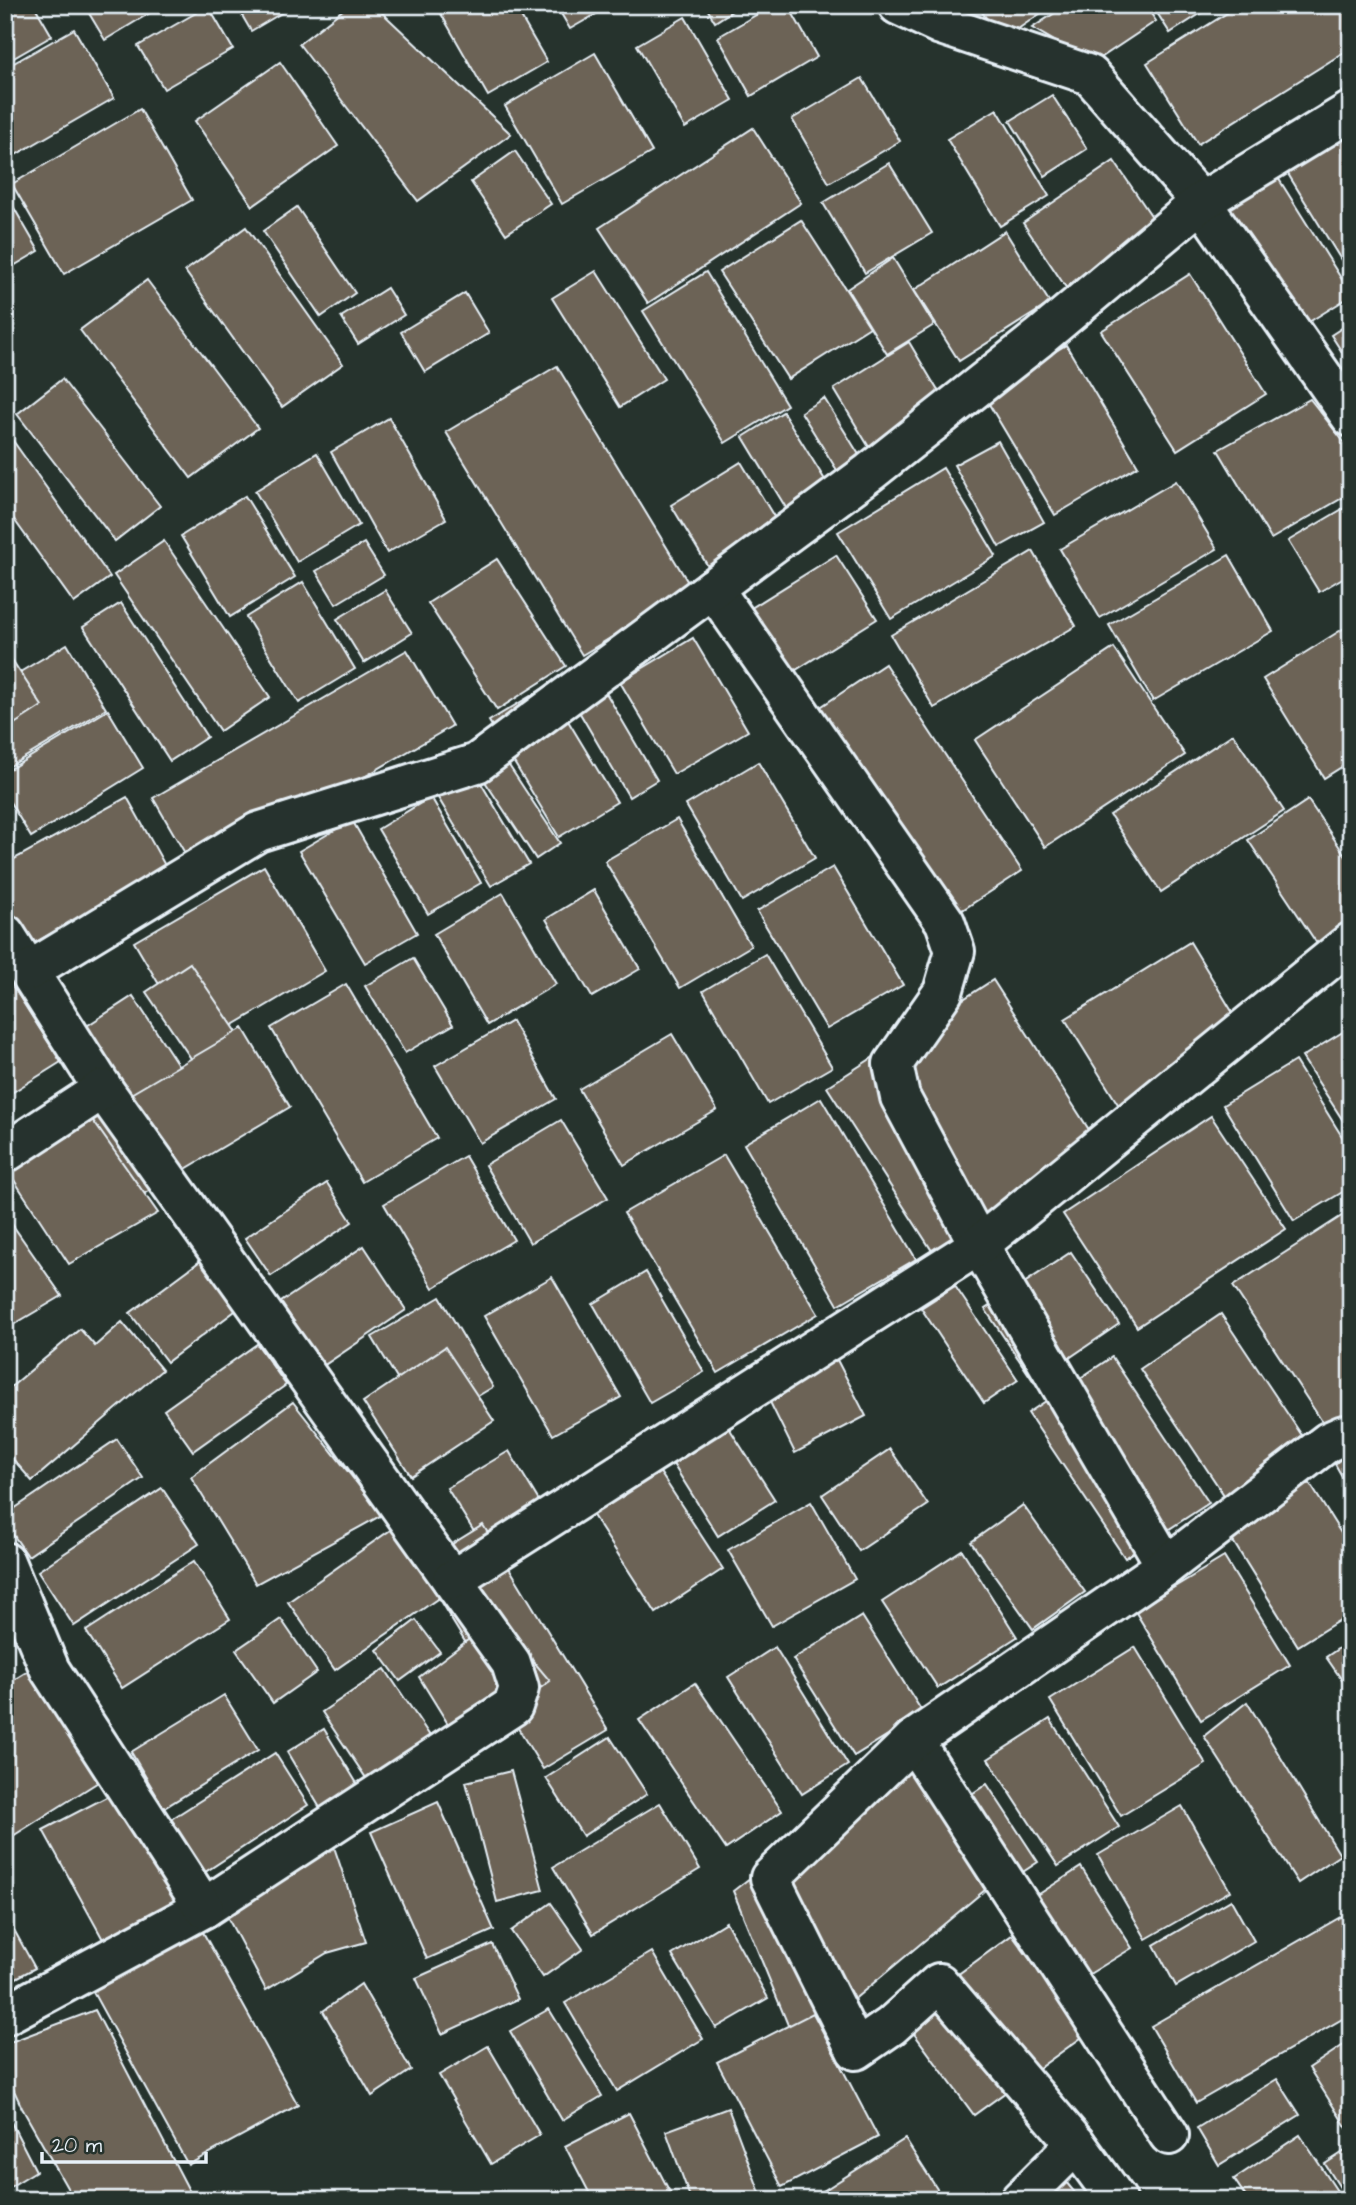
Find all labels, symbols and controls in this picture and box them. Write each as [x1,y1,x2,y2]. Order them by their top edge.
scale bar [42,2121,206,2165]
text: 20 m [52,2131,103,2160]

